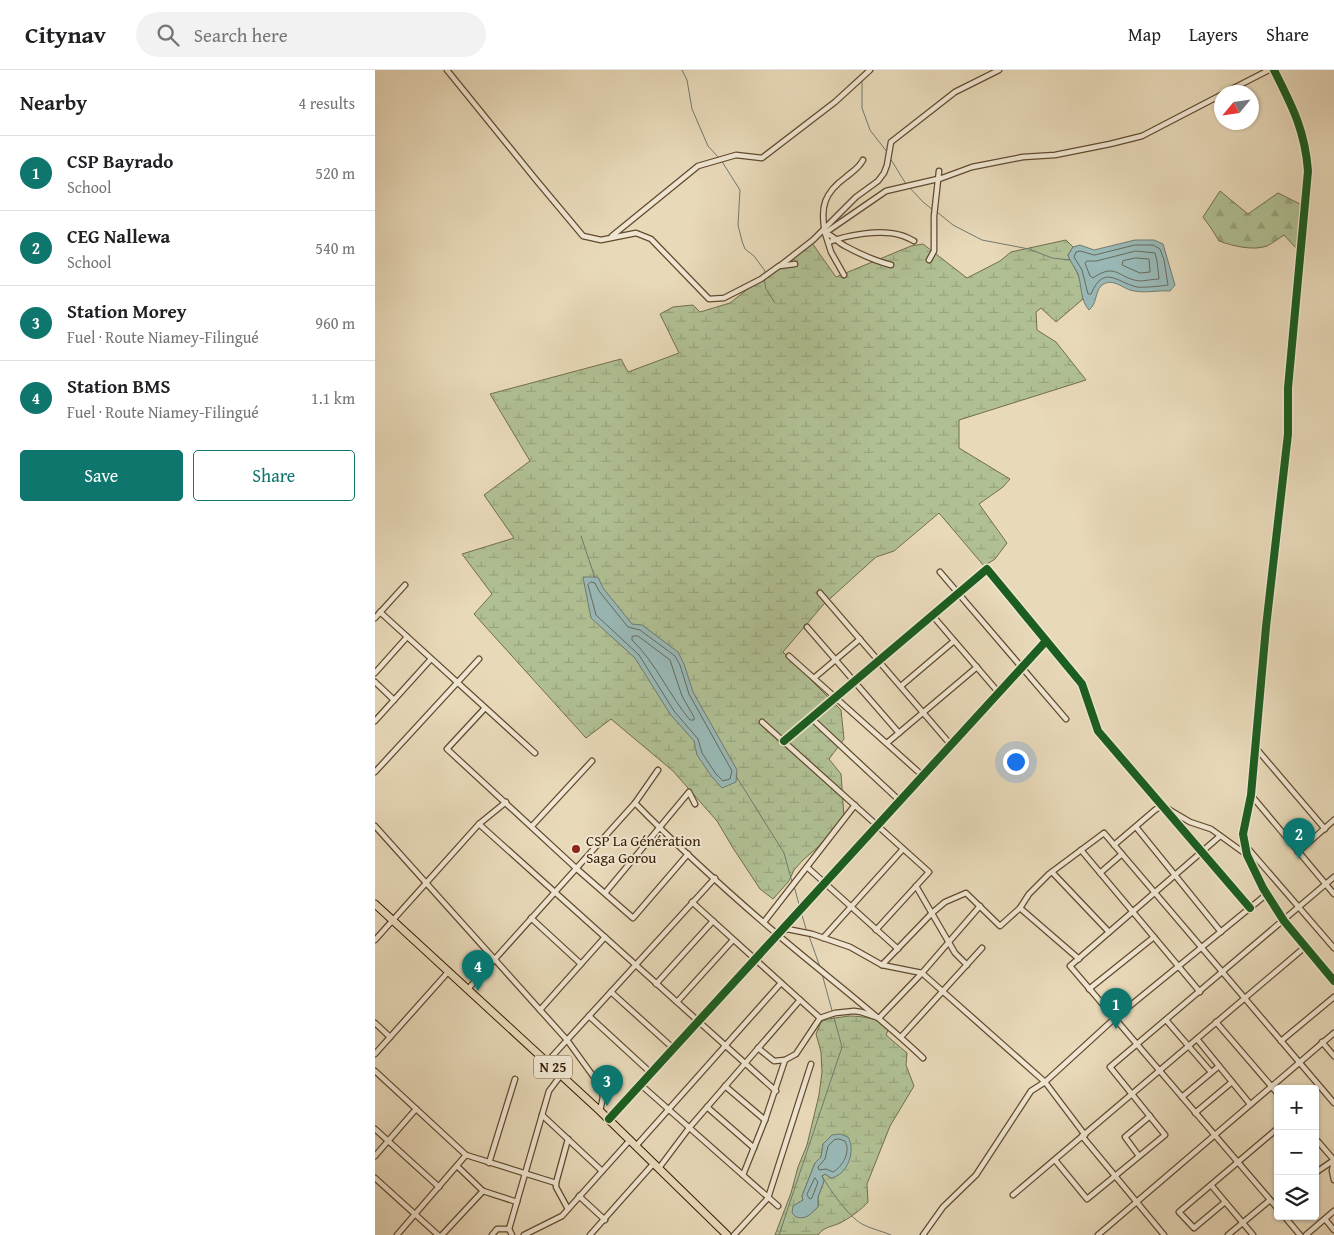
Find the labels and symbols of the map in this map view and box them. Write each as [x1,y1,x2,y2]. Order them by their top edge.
north arrow [1214,85,1259,130]
your location [1003,749,1029,775]
pin: 2 [1283,818,1315,859]
place label: CSP La Génération Saga Gorou [586,830,701,868]
marker: CSP La Génération Saga Gorou [570,843,582,855]
pin: 4 [462,950,494,991]
pin: 1 [1100,988,1132,1029]
road number: N 25 [534,1056,572,1079]
pin: 3 [591,1065,623,1106]

